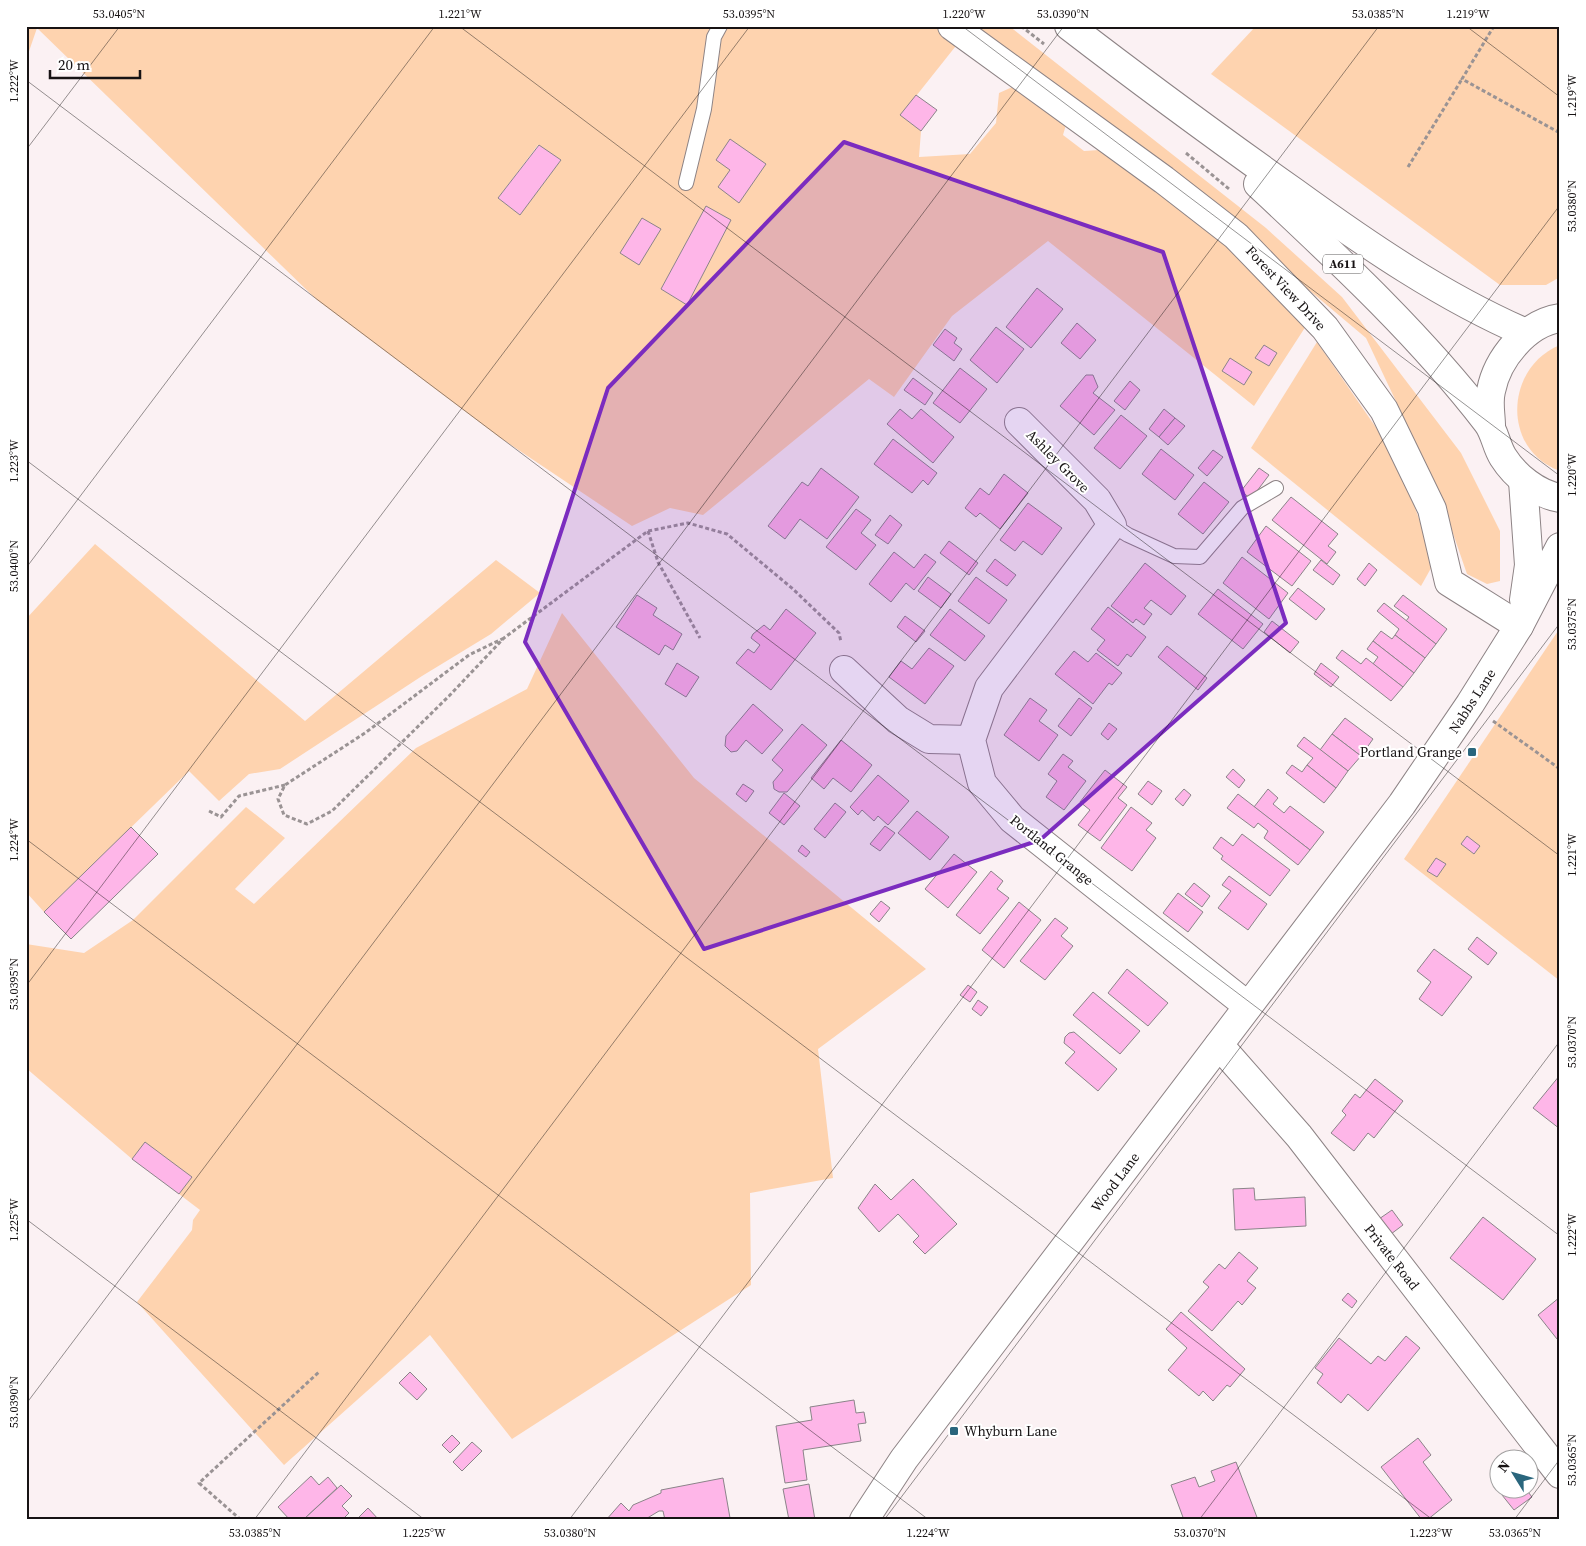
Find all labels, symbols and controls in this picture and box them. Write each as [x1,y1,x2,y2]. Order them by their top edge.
text: 53.0405°N [93,6,145,22]
text: 1.221°W [438,6,482,22]
text: 53.0395°N [723,6,775,22]
text: 1.220°W [942,6,986,22]
text: 53.0390°N [1037,6,1089,22]
text: 53.0385°N [1352,6,1404,22]
text: 1.219°W [1446,6,1490,22]
scale bar [50,48,140,80]
text: 20 m [58,54,90,75]
text: 1.222°W [6,59,22,103]
text: 1.219°W [1564,74,1580,118]
text: 53.0380°N [1564,180,1580,232]
street label: Forest View Drive [1241,241,1331,335]
road number: A611 [1323,254,1363,274]
street label: Ashley Grove [1022,425,1094,497]
text: 1.223°W [6,439,22,483]
text: 1.220°W [1564,453,1580,497]
text: 53.0400°N [6,540,22,592]
text: 53.0375°N [1564,598,1580,650]
street label: Nabbs Lane [1444,665,1500,737]
place label: Portland Grange [1360,742,1462,762]
marker: Portland Grange [1466,746,1478,758]
street label: Portland Grange [1006,810,1098,890]
text: 1.224°W [6,818,22,862]
text: 1.221°W [1564,833,1580,877]
text: 53.0395°N [6,958,22,1010]
text: 53.0370°N [1564,1016,1580,1068]
street label: Wood Lane [1086,1148,1144,1216]
text: 1.225°W [6,1198,22,1242]
text: 1.222°W [1564,1213,1580,1257]
street label: Private Road [1360,1220,1424,1294]
text: 53.0390°N [6,1376,22,1428]
place label: Whyburn Lane [964,1421,1057,1441]
marker: Whyburn Lane [948,1425,960,1437]
text: 53.0365°N [1564,1434,1580,1486]
north arrow [1488,1448,1538,1498]
text: N [1493,1456,1515,1476]
text: 53.0385°N [229,1525,281,1541]
text: 1.225°W [402,1525,446,1541]
text: 53.0380°N [544,1525,596,1541]
text: 1.224°W [906,1525,950,1541]
text: 53.0370°N [1174,1525,1226,1541]
text: 1.223°W [1409,1525,1453,1541]
text: 53.0365°N [1489,1525,1541,1541]

